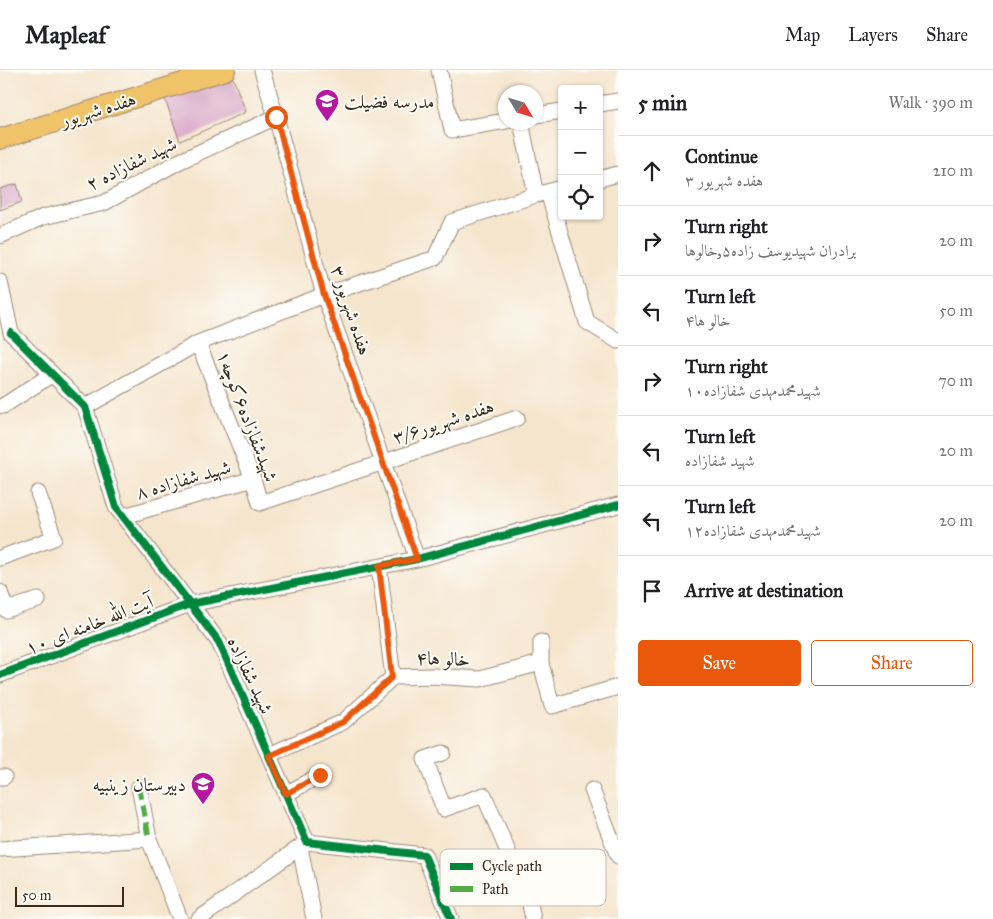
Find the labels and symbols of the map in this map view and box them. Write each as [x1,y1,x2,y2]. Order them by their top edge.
north arrow [498,85,543,130]
street label: هفده شهریور [56,87,139,133]
school or university icon: مدرسه فضیلت [314,88,340,122]
place label: مدرسه فضیلت [344,90,435,113]
route start [265,106,288,129]
street label: شهید شفازاده ۲ [82,132,181,196]
street label: هفده شهریور ۳ [325,262,377,358]
street label: شهیدشفازاده۶کوچه۱ [210,347,283,486]
street label: هفده شهریور۳/۶ [390,394,497,450]
street label: شهید شفازاده ۸ [133,455,234,505]
street label: آیت الله خامنه ای ۱۰ [21,586,158,659]
street label: شهید شفازاده [222,633,278,718]
street label: خالو ها۴ [416,646,470,672]
route end [309,764,332,787]
school or university icon: دبیرستان زینبیه [190,771,216,805]
place label: دبیرستان زینبیه [92,773,186,796]
legend [440,849,606,906]
text: Cycle path [482,858,542,875]
text: Path [482,881,509,898]
scale bar [15,884,124,907]

